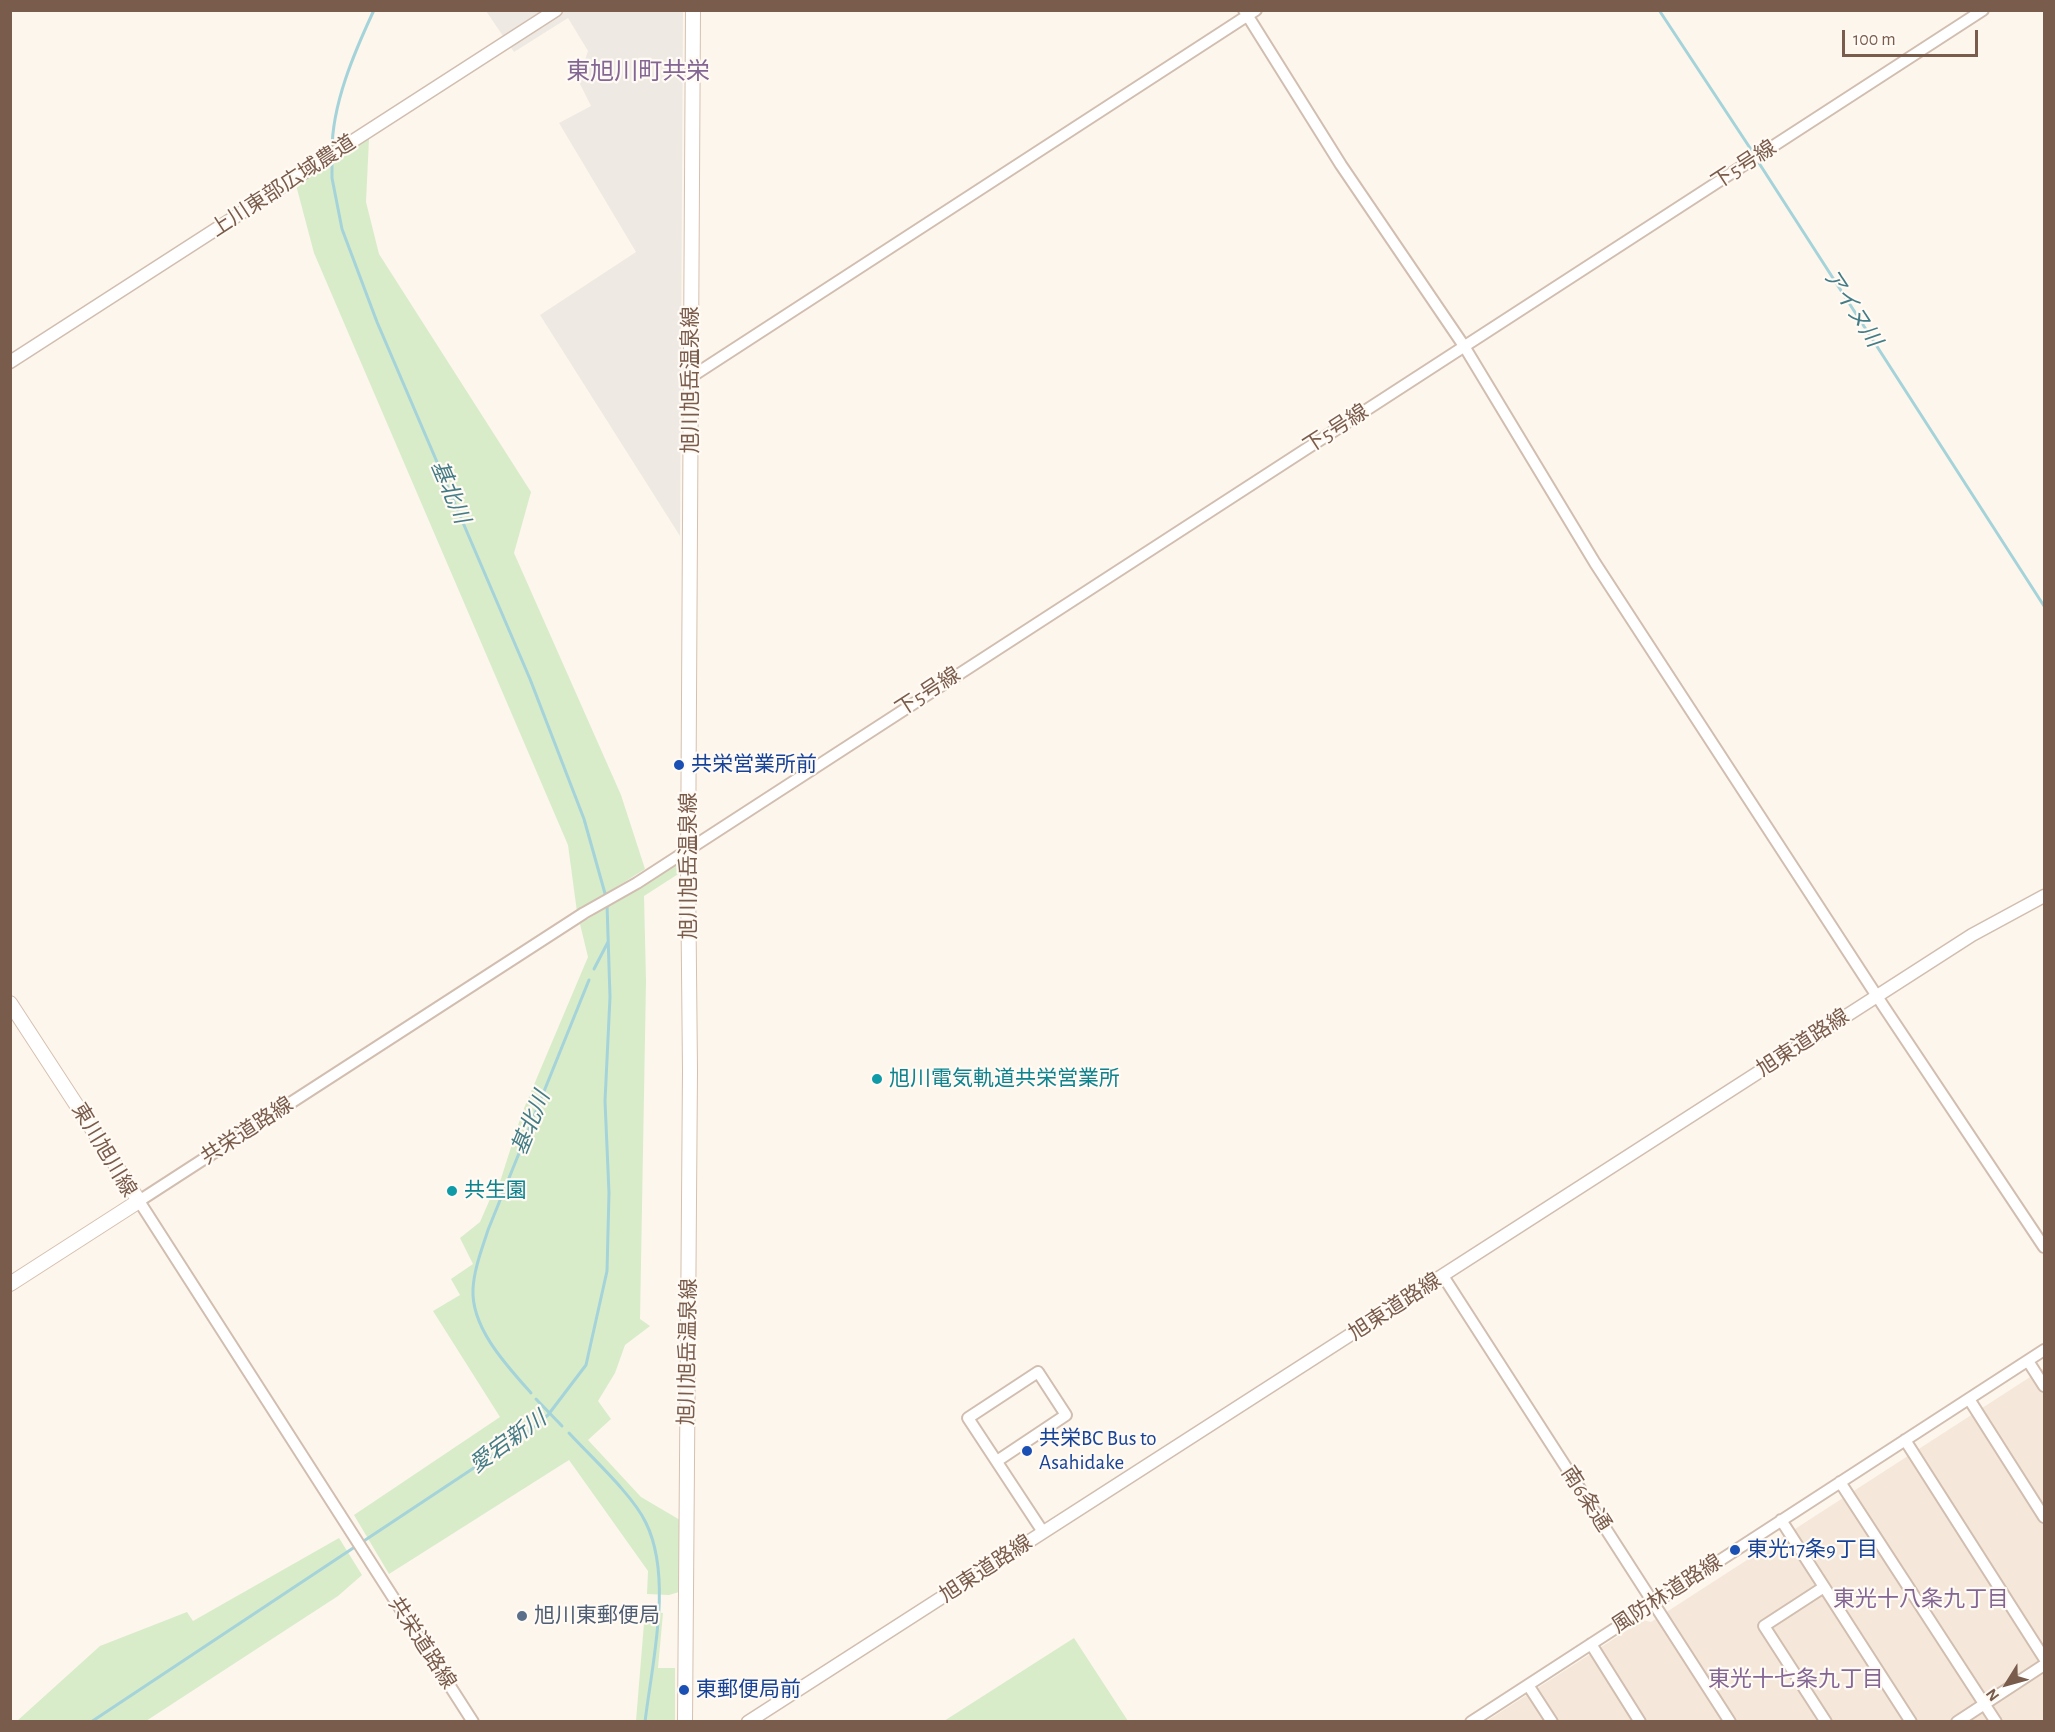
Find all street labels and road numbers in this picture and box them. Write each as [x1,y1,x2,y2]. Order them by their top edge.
street label: 上川東部広域農道 [206,130,360,242]
street label: 下5号線 [1707,135,1781,195]
street label: 旭川旭岳温泉線 [678,307,704,453]
street label: 下5号線 [1299,399,1373,459]
street label: 下5号線 [891,662,965,722]
street label: 旭川旭岳温泉線 [676,793,702,939]
street label: 旭東道路線 [1752,1004,1854,1082]
street label: 共栄道路線 [196,1092,298,1170]
street label: 東川旭川線 [66,1099,142,1201]
street label: 旭東道路線 [1344,1268,1446,1346]
street label: 旭川旭岳温泉線 [674,1278,702,1426]
street label: 南6条通 [1556,1462,1616,1536]
street label: 旭東道路線 [935,1530,1037,1608]
street label: 風防林道路線 [1607,1549,1727,1639]
street label: 共栄道路線 [383,1592,461,1694]

